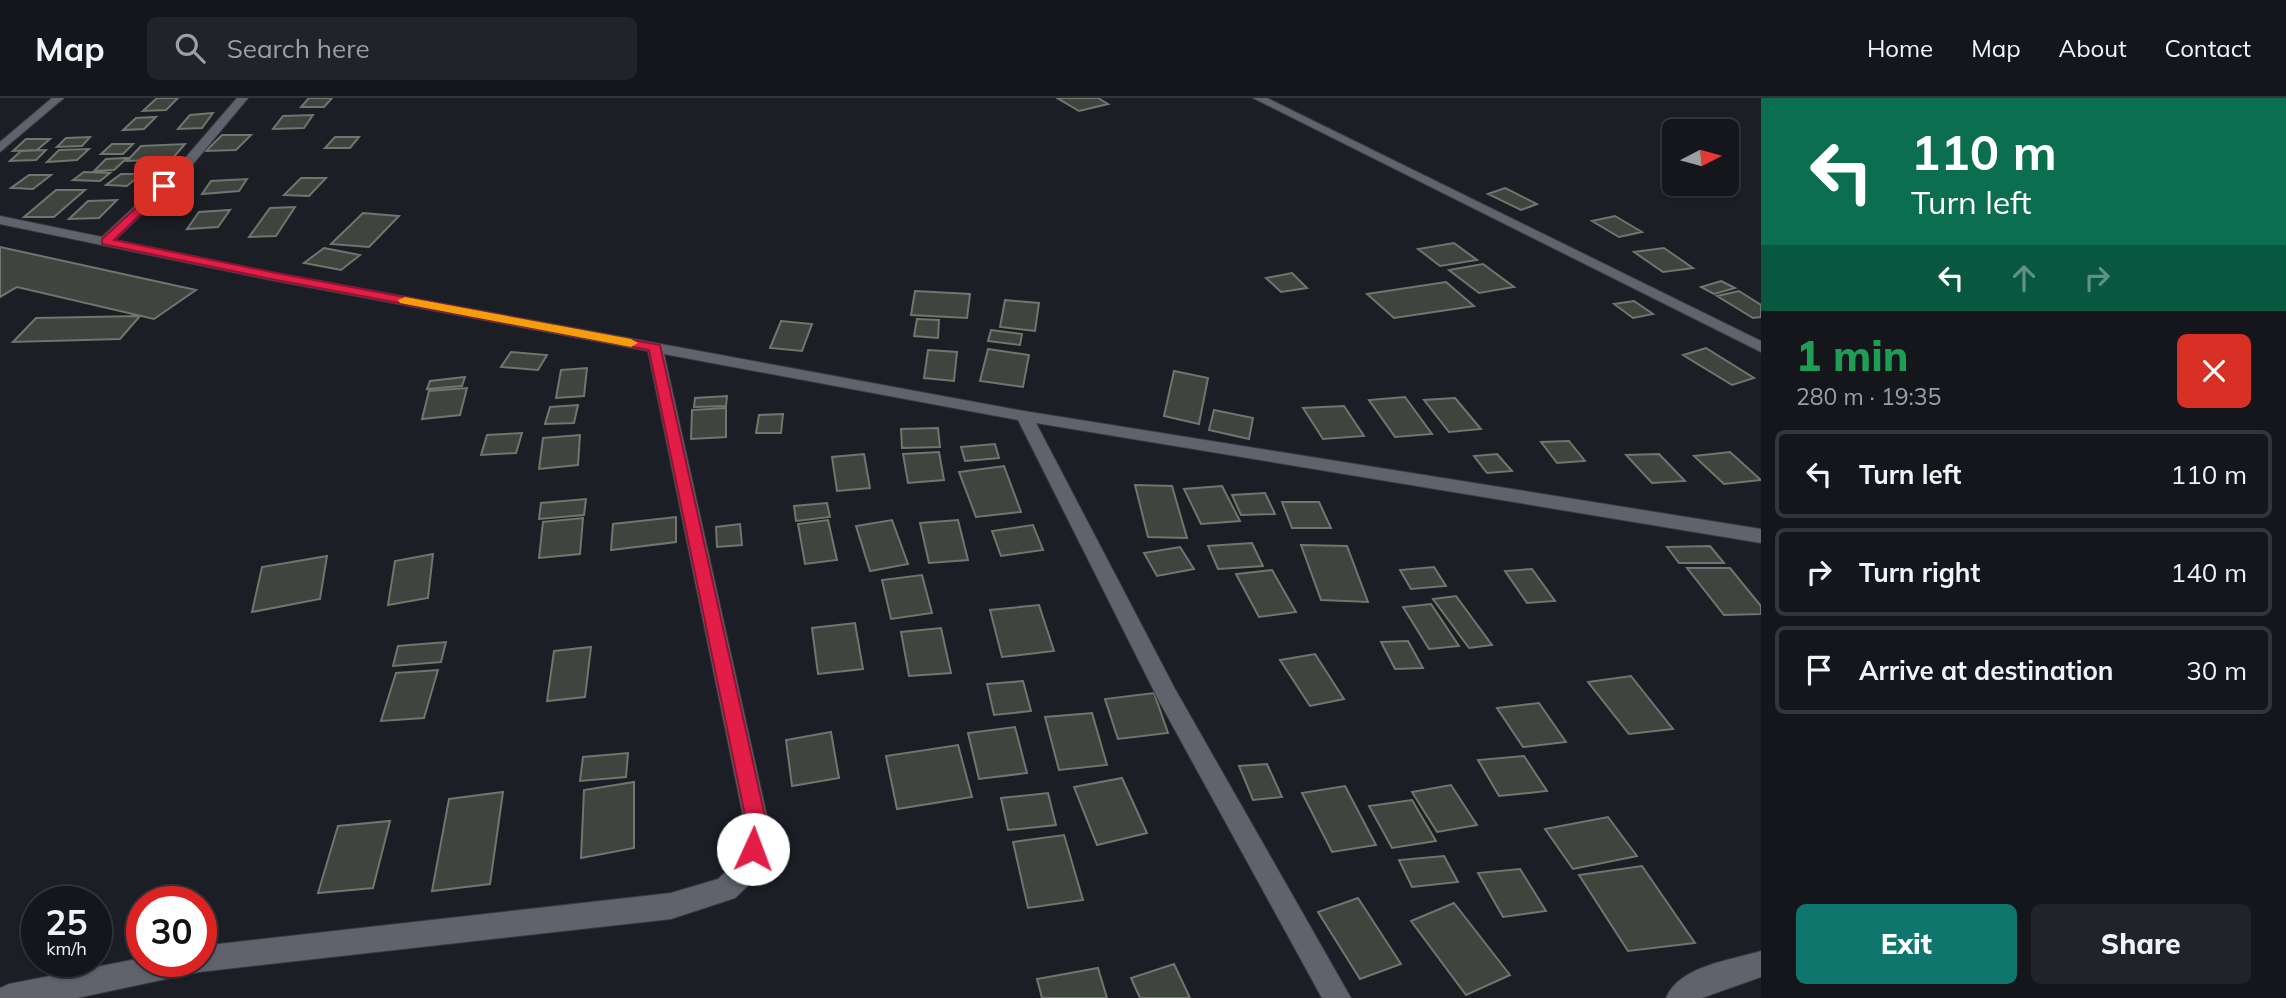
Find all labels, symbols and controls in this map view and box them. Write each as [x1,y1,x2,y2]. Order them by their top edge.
search box [147,17,637,80]
text: Map [35,28,105,69]
icon: search [171,29,209,67]
text: Search here [227,32,370,65]
text: Home [1867,33,1933,63]
text: Map [1971,33,2021,63]
text: About [2059,33,2127,63]
text: Contact [2165,33,2251,63]
north arrow [1662,119,1740,196]
map controls [1662,119,1739,196]
text: 110 m [1911,121,2057,182]
icon: left [1796,126,1887,217]
pin [134,156,194,216]
icon: arrive [145,167,183,205]
text: Turn left [1911,182,2031,222]
icon: left [1932,259,1970,297]
icon: ahead [2005,259,2043,297]
icon: right [2078,259,2116,297]
text: 1 min [1796,329,1909,382]
button: close [2177,334,2251,408]
text: 280 m · 19:35 [1796,382,1941,411]
icon: left [1800,455,1838,493]
text: Turn left [1859,458,1961,491]
text: 110 m [2171,458,2247,491]
icon: right [1800,553,1838,591]
text: Turn right [1859,556,1980,589]
text: 140 m [2171,556,2247,589]
icon: arrive [1800,651,1838,689]
text: Arrive at destination [1859,654,2114,687]
text: 30 m [2186,654,2247,687]
position arrow [716,812,790,886]
speed limit sign: 30 [126,886,217,977]
text: 25 [45,900,88,944]
button: Exit [1796,904,2017,984]
button: Share [2031,904,2251,984]
text: km/h [46,937,87,960]

